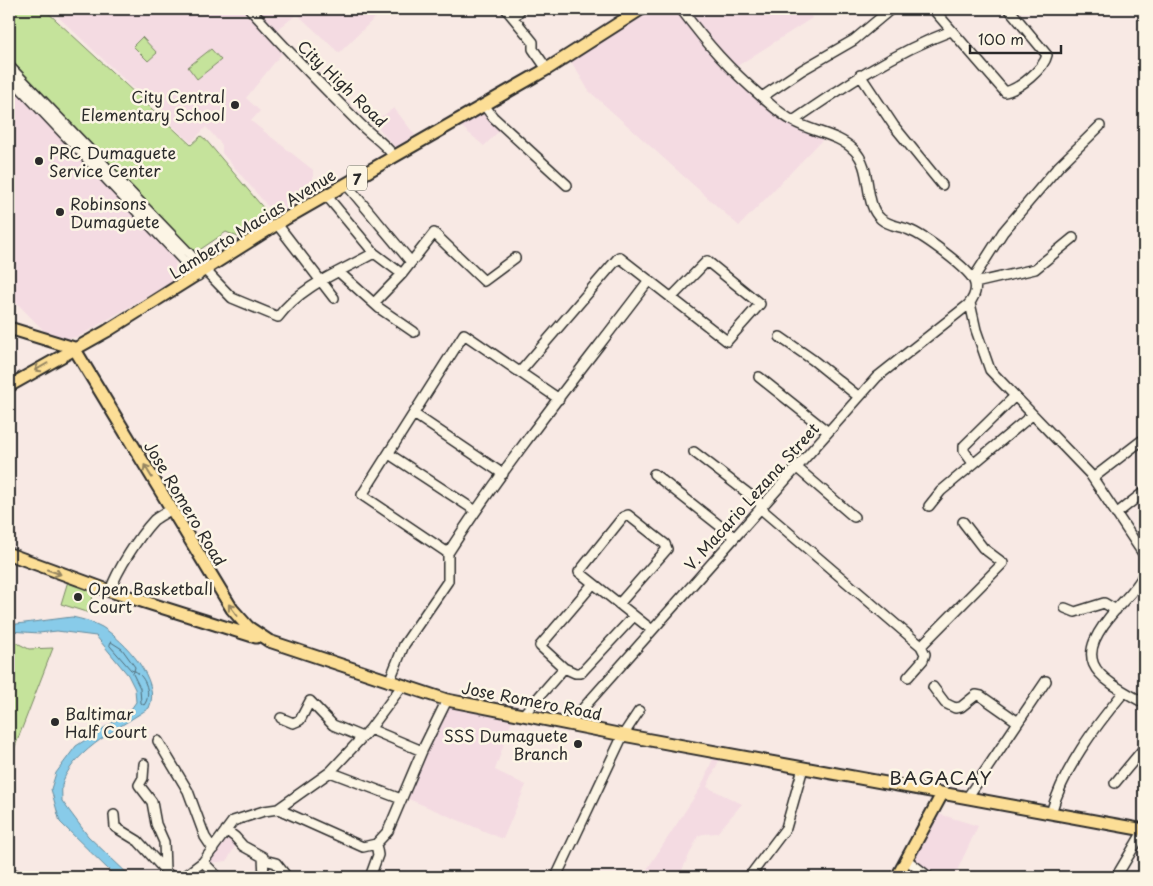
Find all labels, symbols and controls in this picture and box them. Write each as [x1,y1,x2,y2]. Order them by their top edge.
scale bar [970,22,1062,54]
text: 100 m [978,27,1024,50]
street label: City High Road [293,34,393,132]
place label: City Central Elementary School [81,84,225,126]
marker: City Central Elementary School [229,99,241,111]
place label: PRC Dumaguete Service Center [49,140,176,182]
marker: PRC Dumaguete Service Center [33,155,45,167]
street label: Lamberto Macias Avenue [164,162,340,284]
road number: 7 [347,166,367,190]
place label: Robinsons Dumaguete [70,191,160,233]
marker: Robinsons Dumaguete [54,206,66,218]
one-way arrow [35,363,49,373]
street label: V. Macario Lezana Street [678,416,824,575]
street label: Jose Romero Road [139,436,233,570]
one-way arrow [142,465,152,479]
one-way arrow [46,568,61,577]
place label: Open Basketball Court [88,576,213,618]
marker: Open Basketball Court [72,591,84,603]
one-way arrow [228,603,238,617]
street label: Jose Romero Road [460,675,604,725]
place label: Baltimar Half Court [65,701,147,743]
marker: Baltimar Half Court [49,716,61,728]
place label: SSS Dumaguete Branch [443,723,568,765]
marker: SSS Dumaguete Branch [572,738,584,750]
district label: BAGACAY [889,763,993,791]

